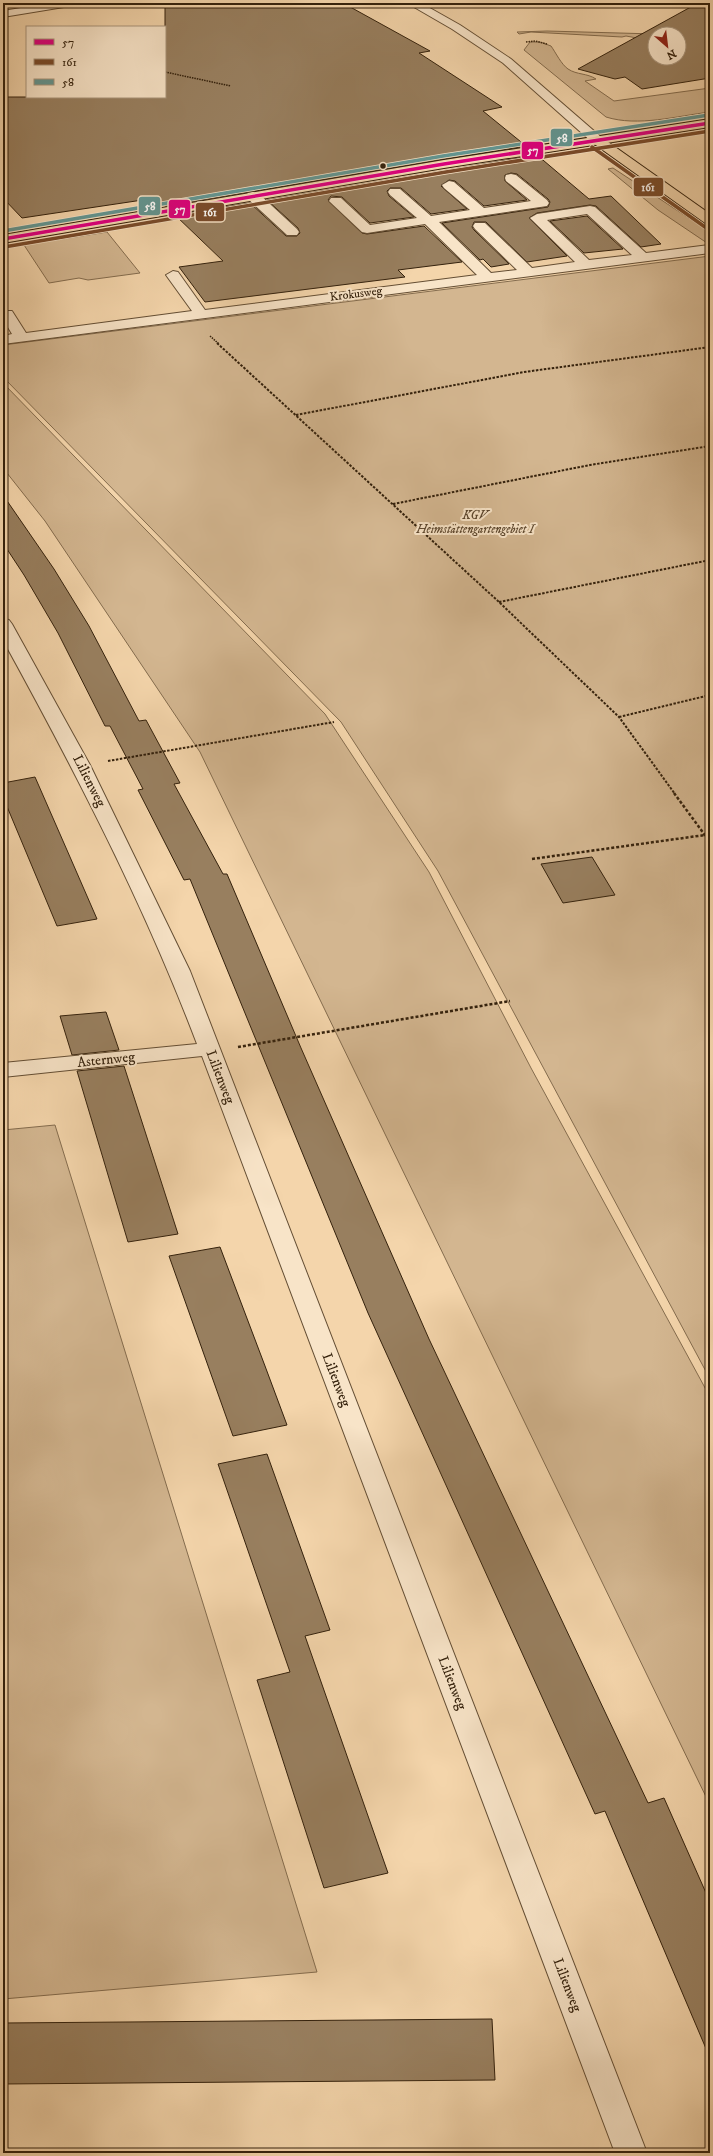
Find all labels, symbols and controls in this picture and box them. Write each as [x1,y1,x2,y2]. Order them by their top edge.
legend [26,26,166,98]
north arrow [647,26,687,66]
text: 57 [62,35,74,50]
text: N [664,46,678,62]
text: 161 [62,55,77,70]
text: 58 [62,75,74,90]
line badge: 58 [550,128,573,147]
text: 58 [556,132,568,146]
line badge: 57 [521,141,544,160]
text: 57 [526,144,539,158]
unlabelled marker [378,161,388,171]
line badge: 161 [633,177,664,197]
text: 161 [641,181,655,195]
line badge: 58 [138,196,161,216]
line badge: 57 [168,199,191,219]
text: 58 [144,200,156,214]
line badge: 161 [195,202,225,222]
text: 57 [173,203,186,217]
text: 161 [203,206,217,220]
street label: Krokusweg [329,283,383,305]
park label: KGV Heimstättengartengebiet I [415,508,536,537]
street label: Lilienweg [68,752,110,810]
street label: Asternweg [76,1048,136,1072]
street label: Lilienweg [202,1048,239,1107]
street label: Lilienweg [318,1351,355,1410]
street label: Lilienweg [434,1654,471,1713]
street label: Lilienweg [549,1956,586,2015]

